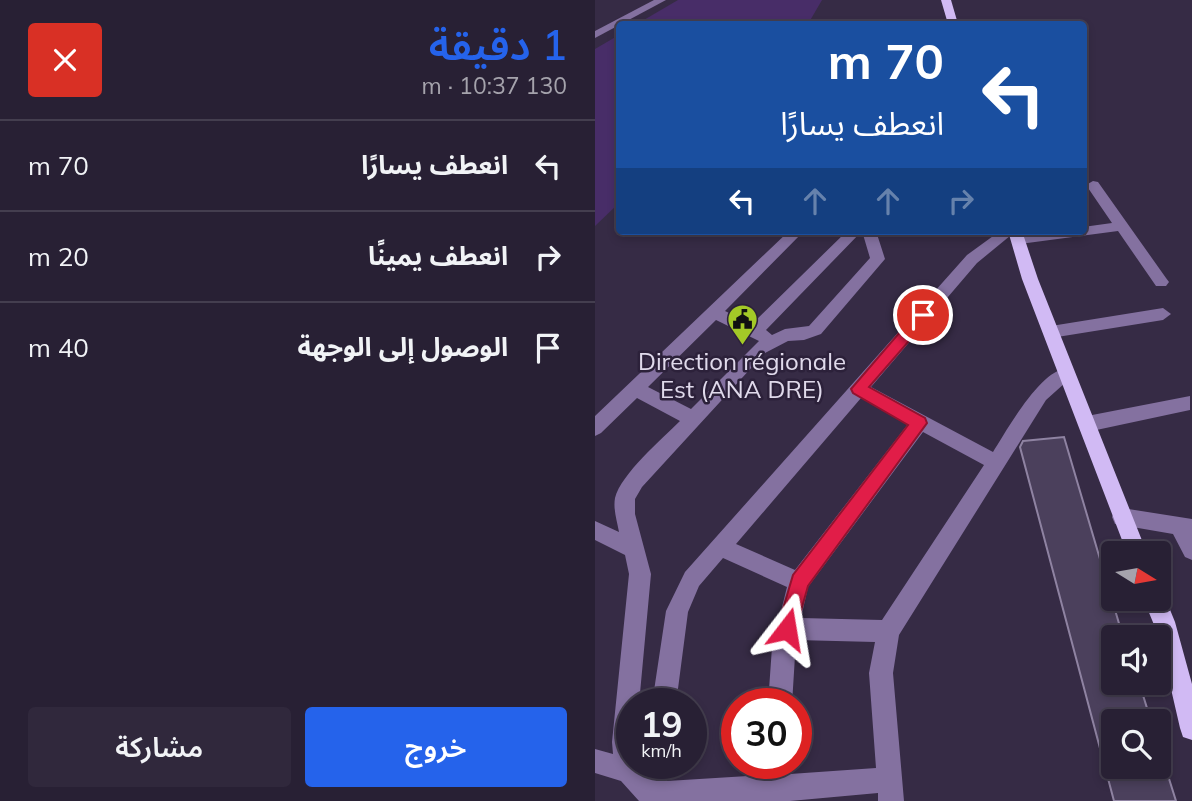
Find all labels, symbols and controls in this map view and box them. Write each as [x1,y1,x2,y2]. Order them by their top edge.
text: 1 دقيقة [429,18,567,71]
button: close [28,23,102,97]
text: 70 m [828,30,944,91]
icon: left [968,49,1059,140]
text: 130 m · 10:37 [422,71,567,100]
text: انعطف يسارًا [780,103,944,143]
icon: left [529,147,567,185]
text: انعطف يسارًا [361,148,508,181]
text: 70 m [28,149,89,182]
icon: left [723,182,761,220]
icon: ahead [796,182,834,220]
icon: ahead [869,182,907,220]
icon: right [942,182,980,220]
icon: right [529,238,567,276]
text: انعطف يمينًا [368,239,508,272]
text: 20 m [28,240,89,273]
pin [893,285,953,345]
icon: arrive [904,296,942,334]
public building icon: Direction régionale Est (ANA DRE) [725,303,759,347]
icon: arrive [529,329,567,367]
text: الوصول إلى الوجهة [297,330,508,363]
text: 40 m [28,331,89,364]
place label: Direction régionale Est (ANA DRE) [638,346,846,404]
north arrow [1101,541,1171,611]
map controls [1101,541,1171,779]
position arrow [750,592,824,666]
button: sound [1101,625,1171,695]
speed limit sign: 30 [721,688,812,779]
text: 19 [640,702,683,746]
button: مشاركة [28,707,291,787]
button: خروج [305,707,567,787]
button: search [1101,709,1171,779]
text: km/h [641,739,682,762]

